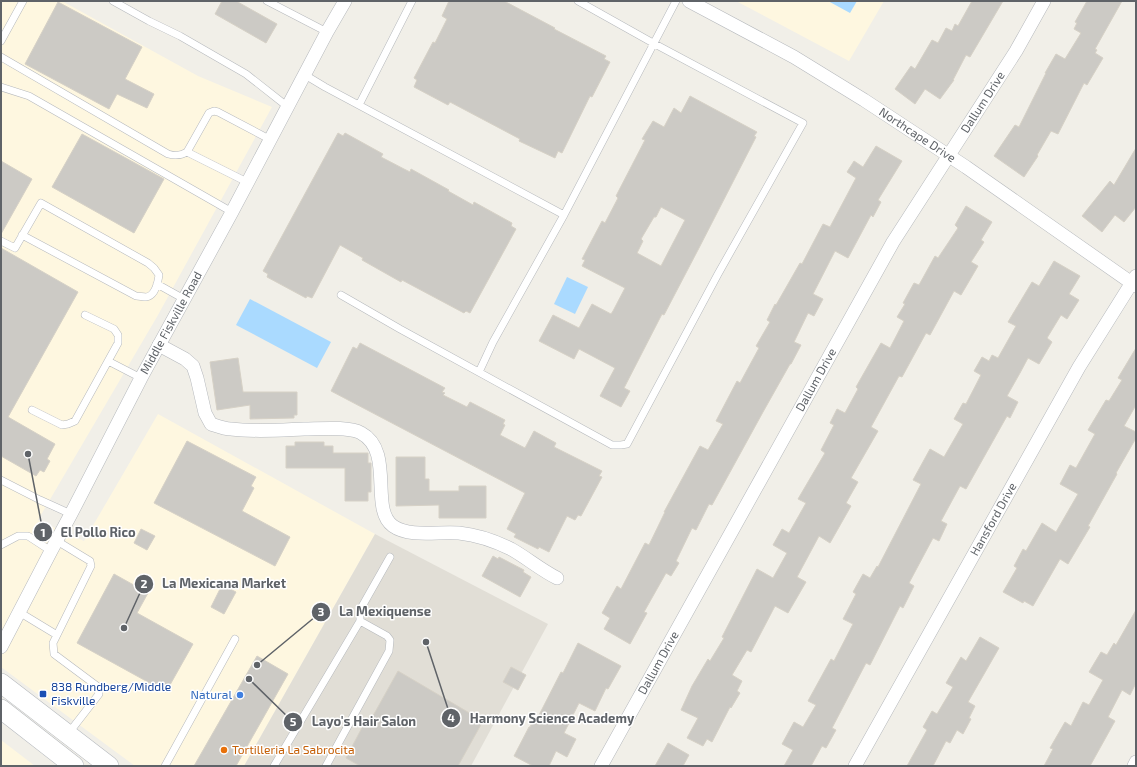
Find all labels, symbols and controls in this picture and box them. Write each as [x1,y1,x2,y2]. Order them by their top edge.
street label: Dallum Drive [957,68,1007,135]
street label: Northcape Drive [877,104,959,164]
street label: Middle Fiskville Road [137,269,204,376]
street label: Dallum Drive [792,345,839,414]
street label: Hansford Drive [967,480,1019,558]
callout: El Pollo Rico [33,520,144,545]
text: El Pollo Rico [60,524,136,540]
text: 1 [40,525,46,539]
callout: La Mexicana Market [134,571,294,596]
text: La Mexicana Market [162,575,287,591]
text: 2 [141,576,148,590]
callout: La Mexiquense [311,599,440,624]
text: La Mexiquense [339,603,431,619]
text: 3 [318,604,325,618]
street label: Dallum Drive [634,628,681,697]
place label: 838 Rundberg/Middle Fiskville [51,679,171,707]
place label: Natural [191,687,232,701]
marker: 838 Rundberg/Middle Fiskville [38,689,48,699]
marker: Natural [235,690,245,700]
callout: Harmony Science Academy [441,705,642,730]
callout: Layo's Hair Salon [283,709,424,734]
text: 4 [447,710,455,724]
text: Harmony Science Academy [470,710,635,726]
text: Layo's Hair Salon [312,713,416,729]
text: 5 [290,714,297,728]
place label: Tortilleria La Sabrocita [232,742,355,756]
marker: Tortilleria La Sabrocita [219,745,229,755]

